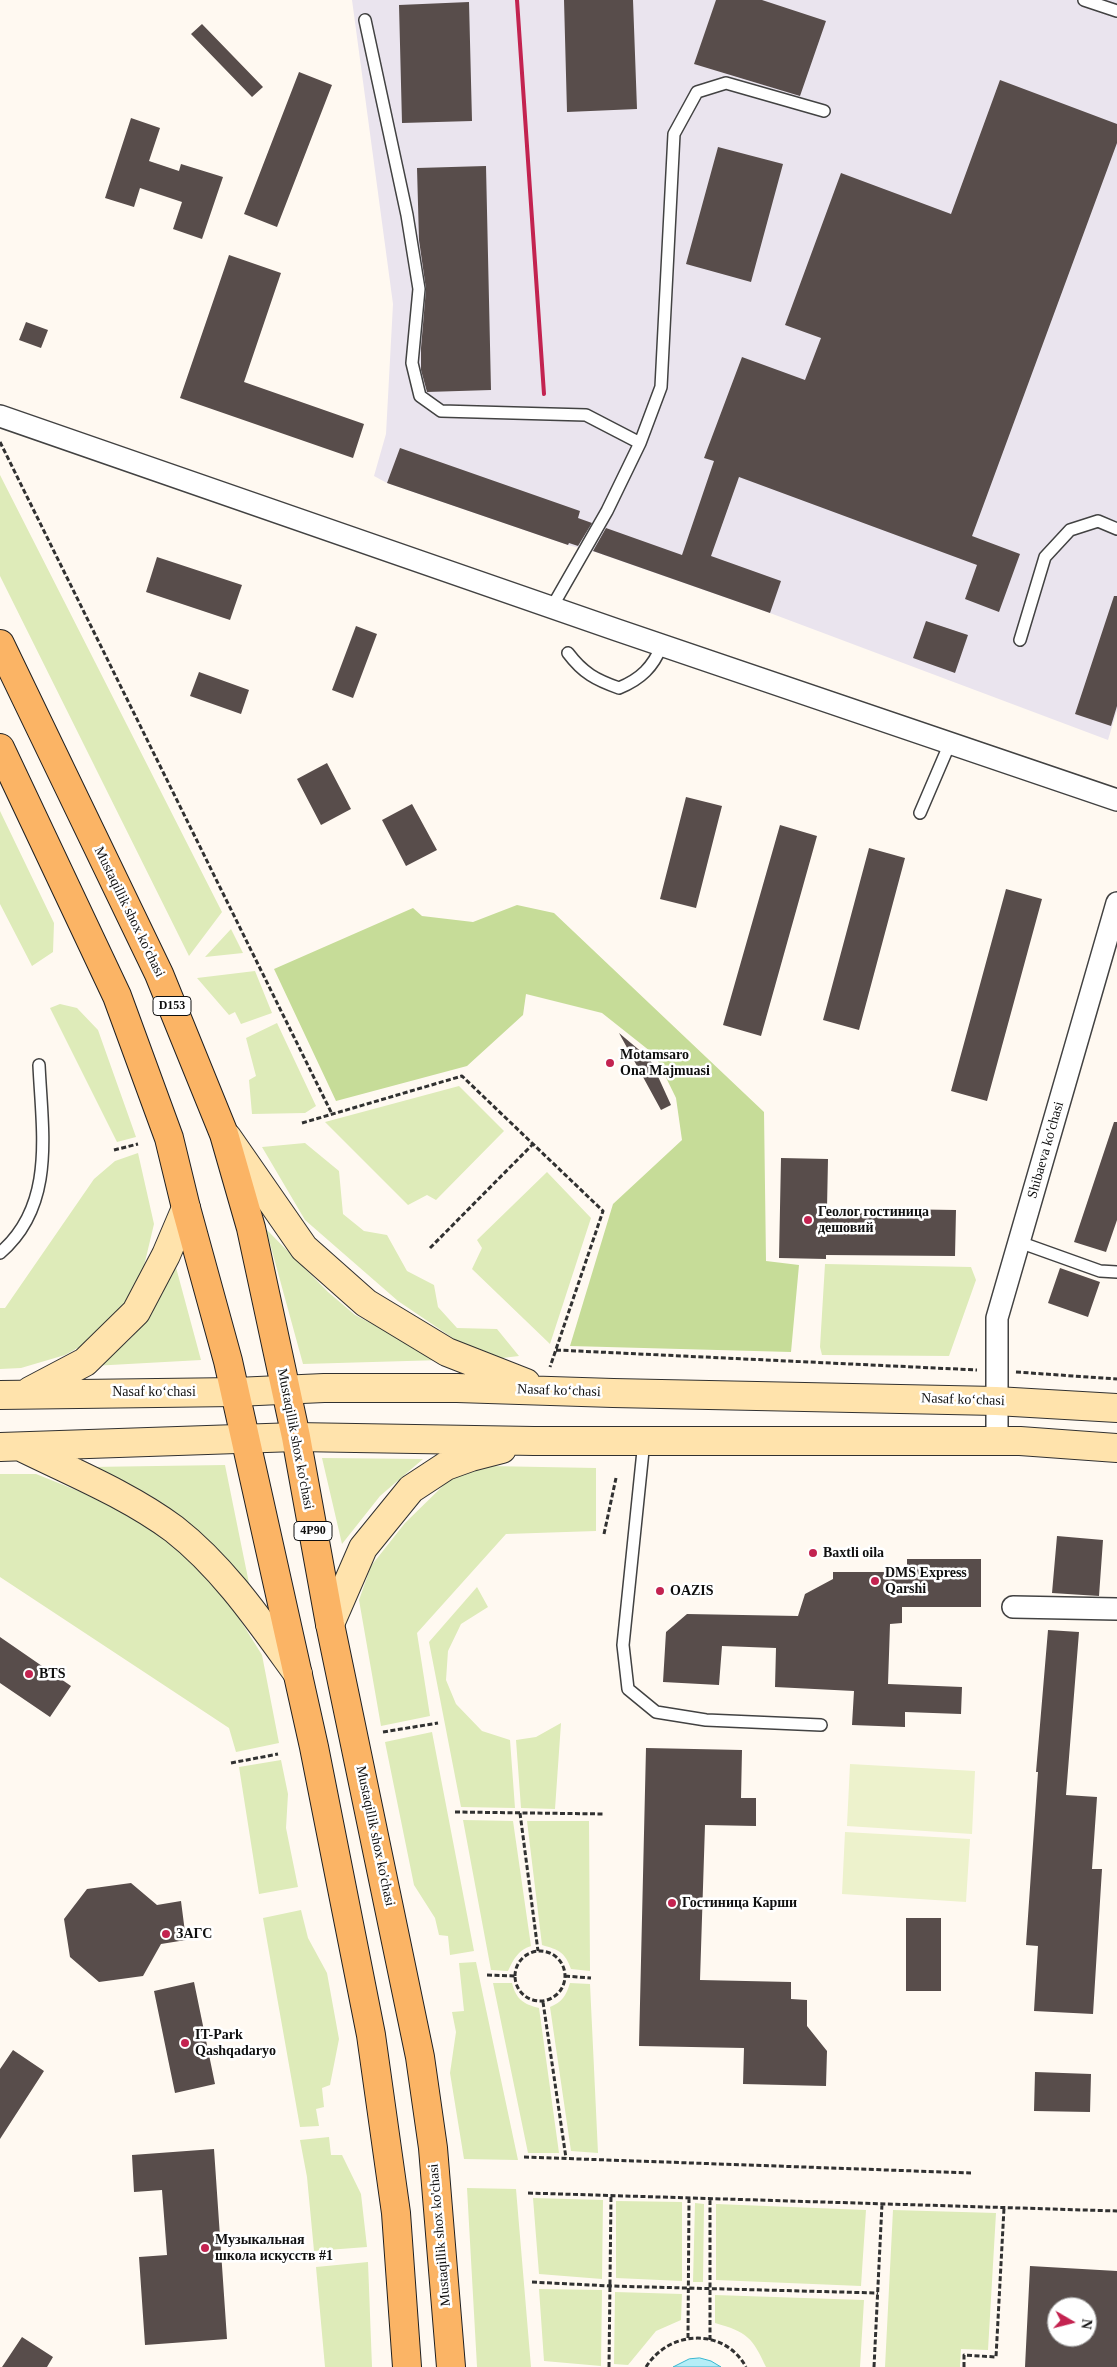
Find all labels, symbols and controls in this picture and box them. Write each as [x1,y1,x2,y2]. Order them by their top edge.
street label: Mustaqillik shox ko'chasi [90,844,168,980]
road number: D153 [153,996,191,1016]
place label: Motamsaro Ona Majmuasi [620,1047,710,1080]
marker: Motamsaro Ona Majmuasi [604,1057,616,1069]
street label: Shibaeva ko'chasi [1024,1100,1068,1200]
place label: Геолог гостиница дешовий [818,1204,929,1236]
marker: Геолог гостиница дешовий [802,1214,814,1226]
street label: Mustaqillik shox ko'chasi [273,1367,317,1511]
street label: Nasaf ko‘chasi [517,1381,601,1401]
street label: Nasaf ko‘chasi [112,1384,196,1400]
street label: Nasaf ko‘chasi [921,1390,1005,1410]
road number: 4P90 [294,1522,332,1540]
place label: Baxtli oila [823,1545,884,1561]
marker: Baxtli oila [807,1547,819,1559]
place label: DMS Express Qarshi [885,1565,967,1598]
marker: DMS Express Qarshi [869,1575,881,1587]
place label: OAZIS [670,1583,714,1599]
marker: OAZIS [654,1585,666,1597]
place label: BTS [39,1666,65,1682]
marker: BTS [23,1668,35,1680]
street label: Mustaqillik shox ko'chasi [352,1764,398,1908]
place label: Гостиница Карши [682,1895,797,1911]
marker: Гостиница Карши [666,1897,678,1909]
place label: ЗАГС [176,1926,212,1942]
marker: ЗАГС [160,1928,172,1940]
place label: IT-Park Qashqadaryo [195,2027,276,2060]
marker: IT-Park Qashqadaryo [179,2037,191,2049]
street label: Mustaqillik shox ko'chasi [425,2163,455,2307]
place label: Музыкальная школа искусств #1 [215,2232,333,2264]
marker: Музыкальная школа искусств #1 [199,2242,211,2254]
north arrow [1047,2297,1097,2347]
text: N [1078,2318,1094,2330]

